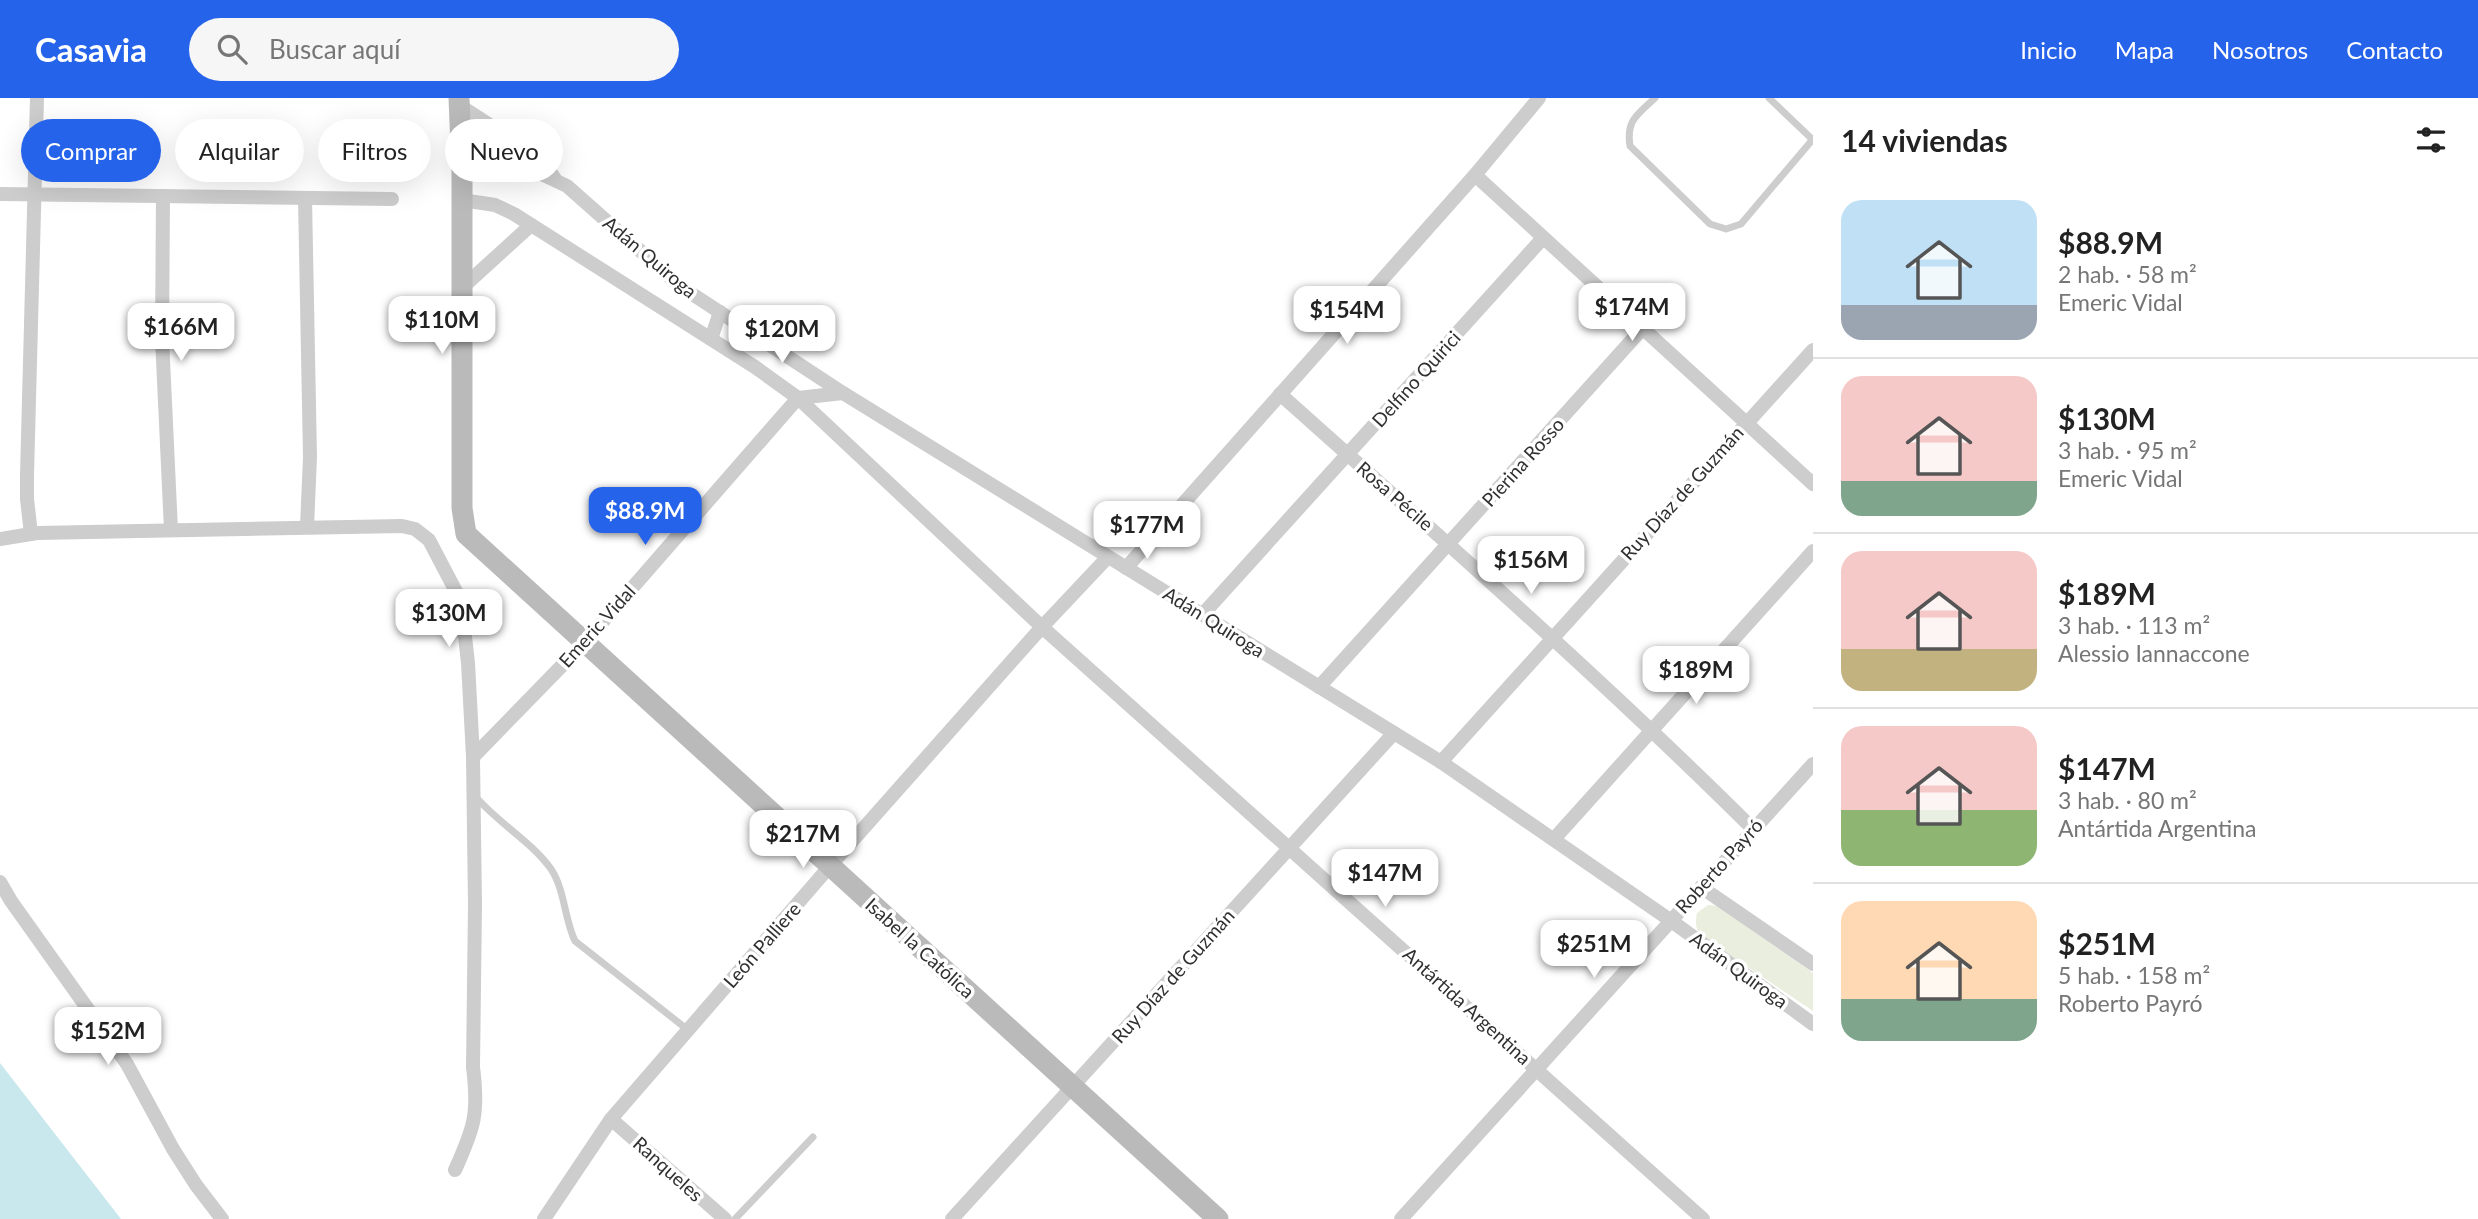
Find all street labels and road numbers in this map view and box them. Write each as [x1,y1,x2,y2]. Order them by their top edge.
street label: Adán Quiroga [599,211,702,302]
street label: Delfino Quirici [1367,326,1465,431]
street label: Pierina Rosso [1477,412,1569,511]
street label: Ruy Díaz de Guzmán [1615,421,1748,564]
street label: Rosa Pécile [1352,456,1438,535]
street label: Emeric Vidal [554,580,640,672]
street label: Adán Quiroga [1159,581,1269,662]
street label: Roberto Payró [1670,814,1767,918]
street label: Isabel la Católica [861,893,980,1003]
street label: León Palliere [718,897,805,992]
street label: Ruy Díaz de Guzmán [1106,904,1239,1047]
street label: Adán Quiroga [1686,926,1793,1013]
street label: Antártida Argentina [1399,942,1536,1069]
street label: Ranqueles [629,1131,708,1206]

